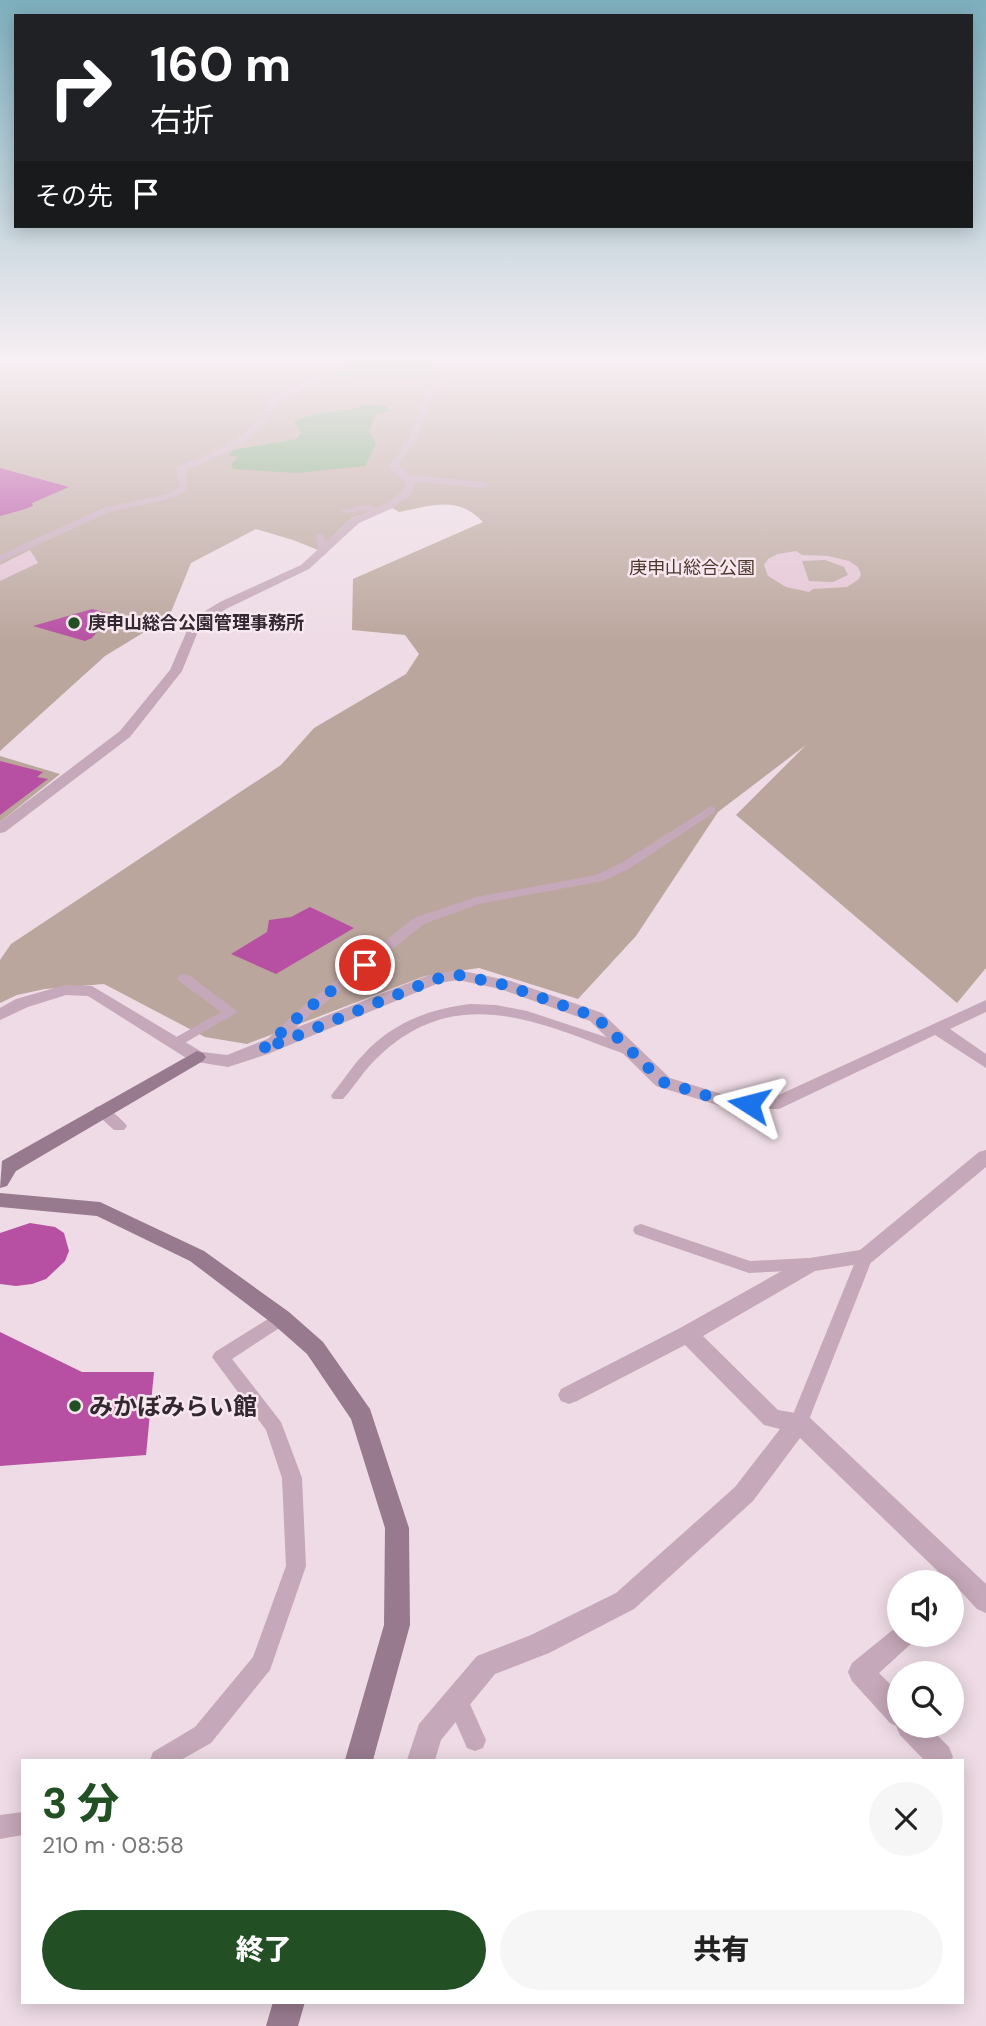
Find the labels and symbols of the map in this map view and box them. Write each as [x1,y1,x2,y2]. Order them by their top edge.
park label: 庚申山総合公園 [629,556,755,580]
place label: 庚申山総合公園管理事務所 [88,611,304,635]
marker: 庚申山総合公園管理事務所 [66,615,82,631]
pin [335,935,395,995]
position arrow [712,1067,786,1141]
place label: みかぼみらい館 [89,1391,257,1422]
marker: みかぼみらい館 [67,1398,83,1414]

